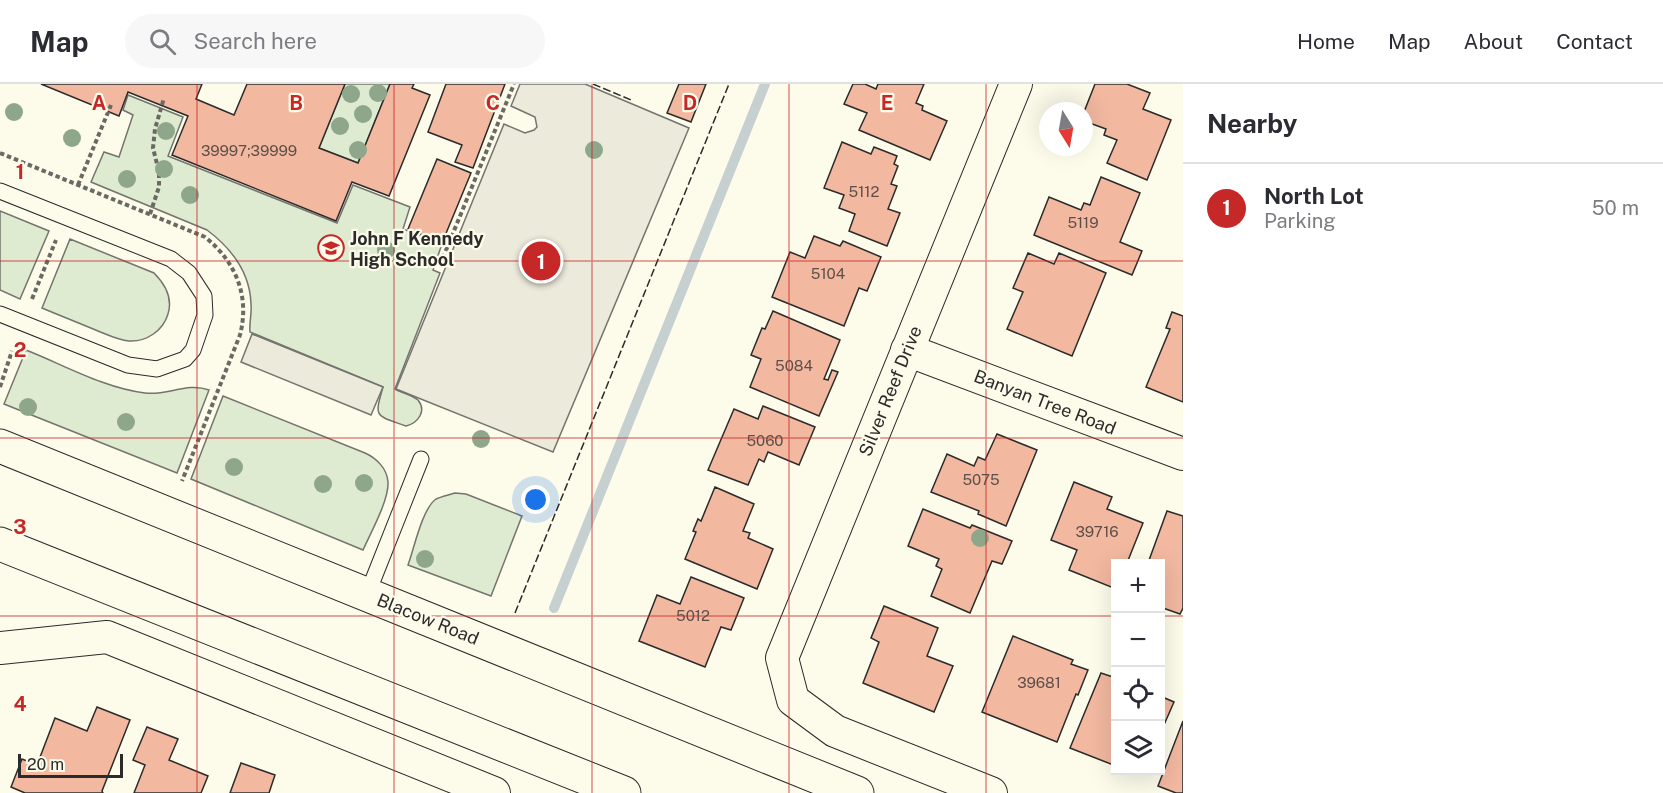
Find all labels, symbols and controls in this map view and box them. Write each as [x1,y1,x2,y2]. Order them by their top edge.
search box [125,14,545,68]
text: Map [30,25,89,58]
icon: search [146,25,179,58]
text: Search here [194,28,317,54]
text: Home [1297,29,1355,54]
text: Map [1388,29,1431,54]
text: About [1464,29,1523,54]
text: Contact [1556,29,1633,54]
text: A [92,91,106,115]
text: B [289,91,303,115]
text: C [486,91,500,115]
text: D [683,91,697,115]
text: E [881,91,893,115]
north arrow [1039,102,1093,156]
text: Nearby [1207,108,1297,139]
house number: 39997;39999 [201,142,297,159]
text: 1 [16,160,24,184]
house number: 5112 [849,183,879,200]
text: North Lot [1264,183,1364,209]
text: 1 [1222,196,1231,220]
text: 50 m [1592,196,1639,220]
text: Parking [1264,209,1336,233]
house number: 5119 [1067,214,1099,231]
place label: John F Kennedy High School [350,228,484,270]
school or university icon: John F Kennedy High School [316,233,346,263]
pin: 1 [522,238,560,284]
house number: 5104 [811,265,845,282]
street label: Silver Reef Drive [854,323,926,459]
text: 2 [14,338,26,362]
house number: 5084 [775,357,813,374]
street label: Banyan Tree Road [971,365,1119,439]
house number: 5060 [746,432,784,449]
house number: 5075 [962,471,1000,488]
your location [521,485,550,514]
text: 3 [13,515,27,539]
house number: 39716 [1075,523,1119,540]
map controls [1111,559,1165,775]
button: + [1111,559,1165,613]
street label: Blacow Road [374,589,482,649]
house number: 5012 [676,607,710,624]
button: − [1111,613,1165,667]
button: locate [1111,667,1165,721]
house number: 39681 [1017,674,1061,691]
text: 4 [13,692,27,716]
button: layers [1111,721,1165,775]
scale bar [18,751,123,778]
text: 20 m [27,755,64,774]

